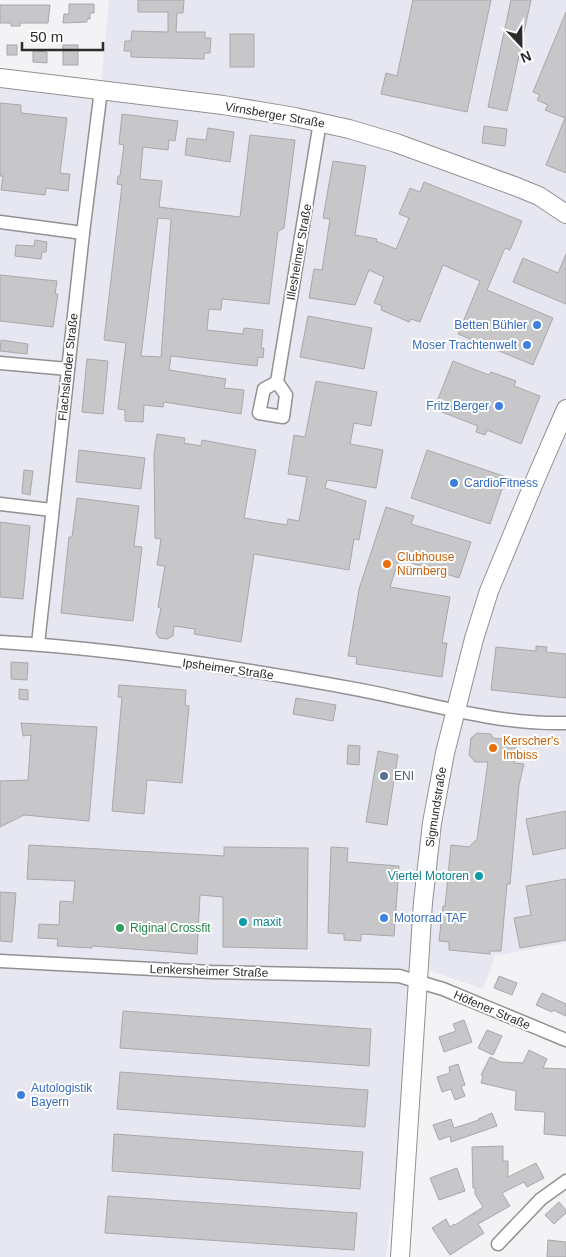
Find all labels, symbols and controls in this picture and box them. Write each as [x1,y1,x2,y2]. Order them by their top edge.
scale bar [22,20,104,52]
north arrow [496,20,546,70]
text: 50 m [30,28,63,45]
text: N [518,48,534,66]
street label: Virnsberger Straße [224,99,326,131]
street label: Illesheimer Straße [284,203,314,301]
street label: Flachslander Straße [55,312,81,421]
place label: Betten Bühler [454,318,527,332]
marker: Betten Bühler [531,319,543,331]
place label: Moser Trachtenwelt [412,338,518,352]
marker: Moser Trachtenwelt [521,339,533,351]
place label: Fritz Berger [426,399,489,413]
marker: Fritz Berger [493,400,505,412]
place label: CardioFitness [464,476,538,490]
marker: CardioFitness [448,477,460,489]
place label: Clubhouse Nürnberg [397,550,455,578]
marker: Clubhouse Nürnberg [381,558,393,570]
street label: Ipsheimer Straße [181,656,275,682]
place label: Kerscher's Imbiss [503,734,559,762]
marker: Kerscher's Imbiss [487,742,499,754]
street label: Sigmundstraße [423,765,449,848]
place label: ENI [394,769,414,783]
marker: ENI [378,770,390,782]
place label: Viertel Motoren [388,869,469,883]
marker: Viertel Motoren [473,870,485,882]
place label: Motorrad TAF [394,911,467,925]
marker: Motorrad TAF [378,912,390,924]
place label: maxit [253,915,282,929]
marker: maxit [237,916,249,928]
place label: Riginal Crossfit [130,921,211,935]
marker: Riginal Crossfit [114,922,126,934]
street label: Lenkersheimer Straße [149,962,269,980]
street label: Höfener Straße [452,988,533,1033]
place label: Autologistik Bayern [31,1081,93,1109]
marker: Autologistik Bayern [15,1089,27,1101]

